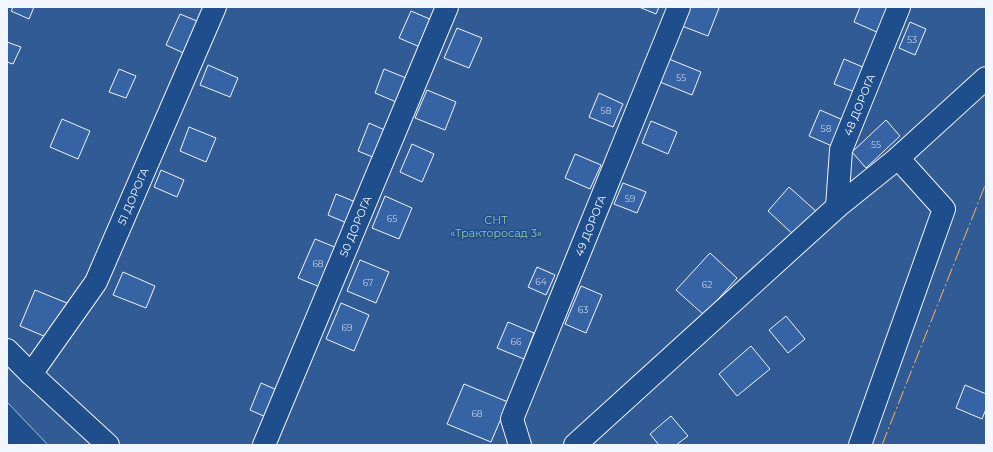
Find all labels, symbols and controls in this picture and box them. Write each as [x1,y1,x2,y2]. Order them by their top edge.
house number: 53 [907,34,917,45]
street label: 48 ДОРОГА [841,71,878,138]
house number: 55 [676,72,686,83]
house number: 58 [601,105,612,116]
house number: 58 [821,123,832,134]
house number: 55 [871,139,881,150]
street label: 51 ДОРОГА [114,165,152,227]
street label: 49 ДОРОГА [572,192,609,258]
street label: 50 ДОРОГА [336,193,375,259]
house number: 59 [625,193,636,204]
house number: 65 [387,213,397,224]
park label: СНТ «Тракторосад 3» [450,213,542,240]
house number: 68 [312,258,324,269]
house number: 64 [535,276,547,287]
house number: 67 [363,277,373,288]
house number: 62 [702,279,712,290]
house number: 63 [578,304,588,315]
house number: 69 [342,322,353,333]
house number: 66 [511,336,522,347]
house number: 68 [471,408,483,419]

